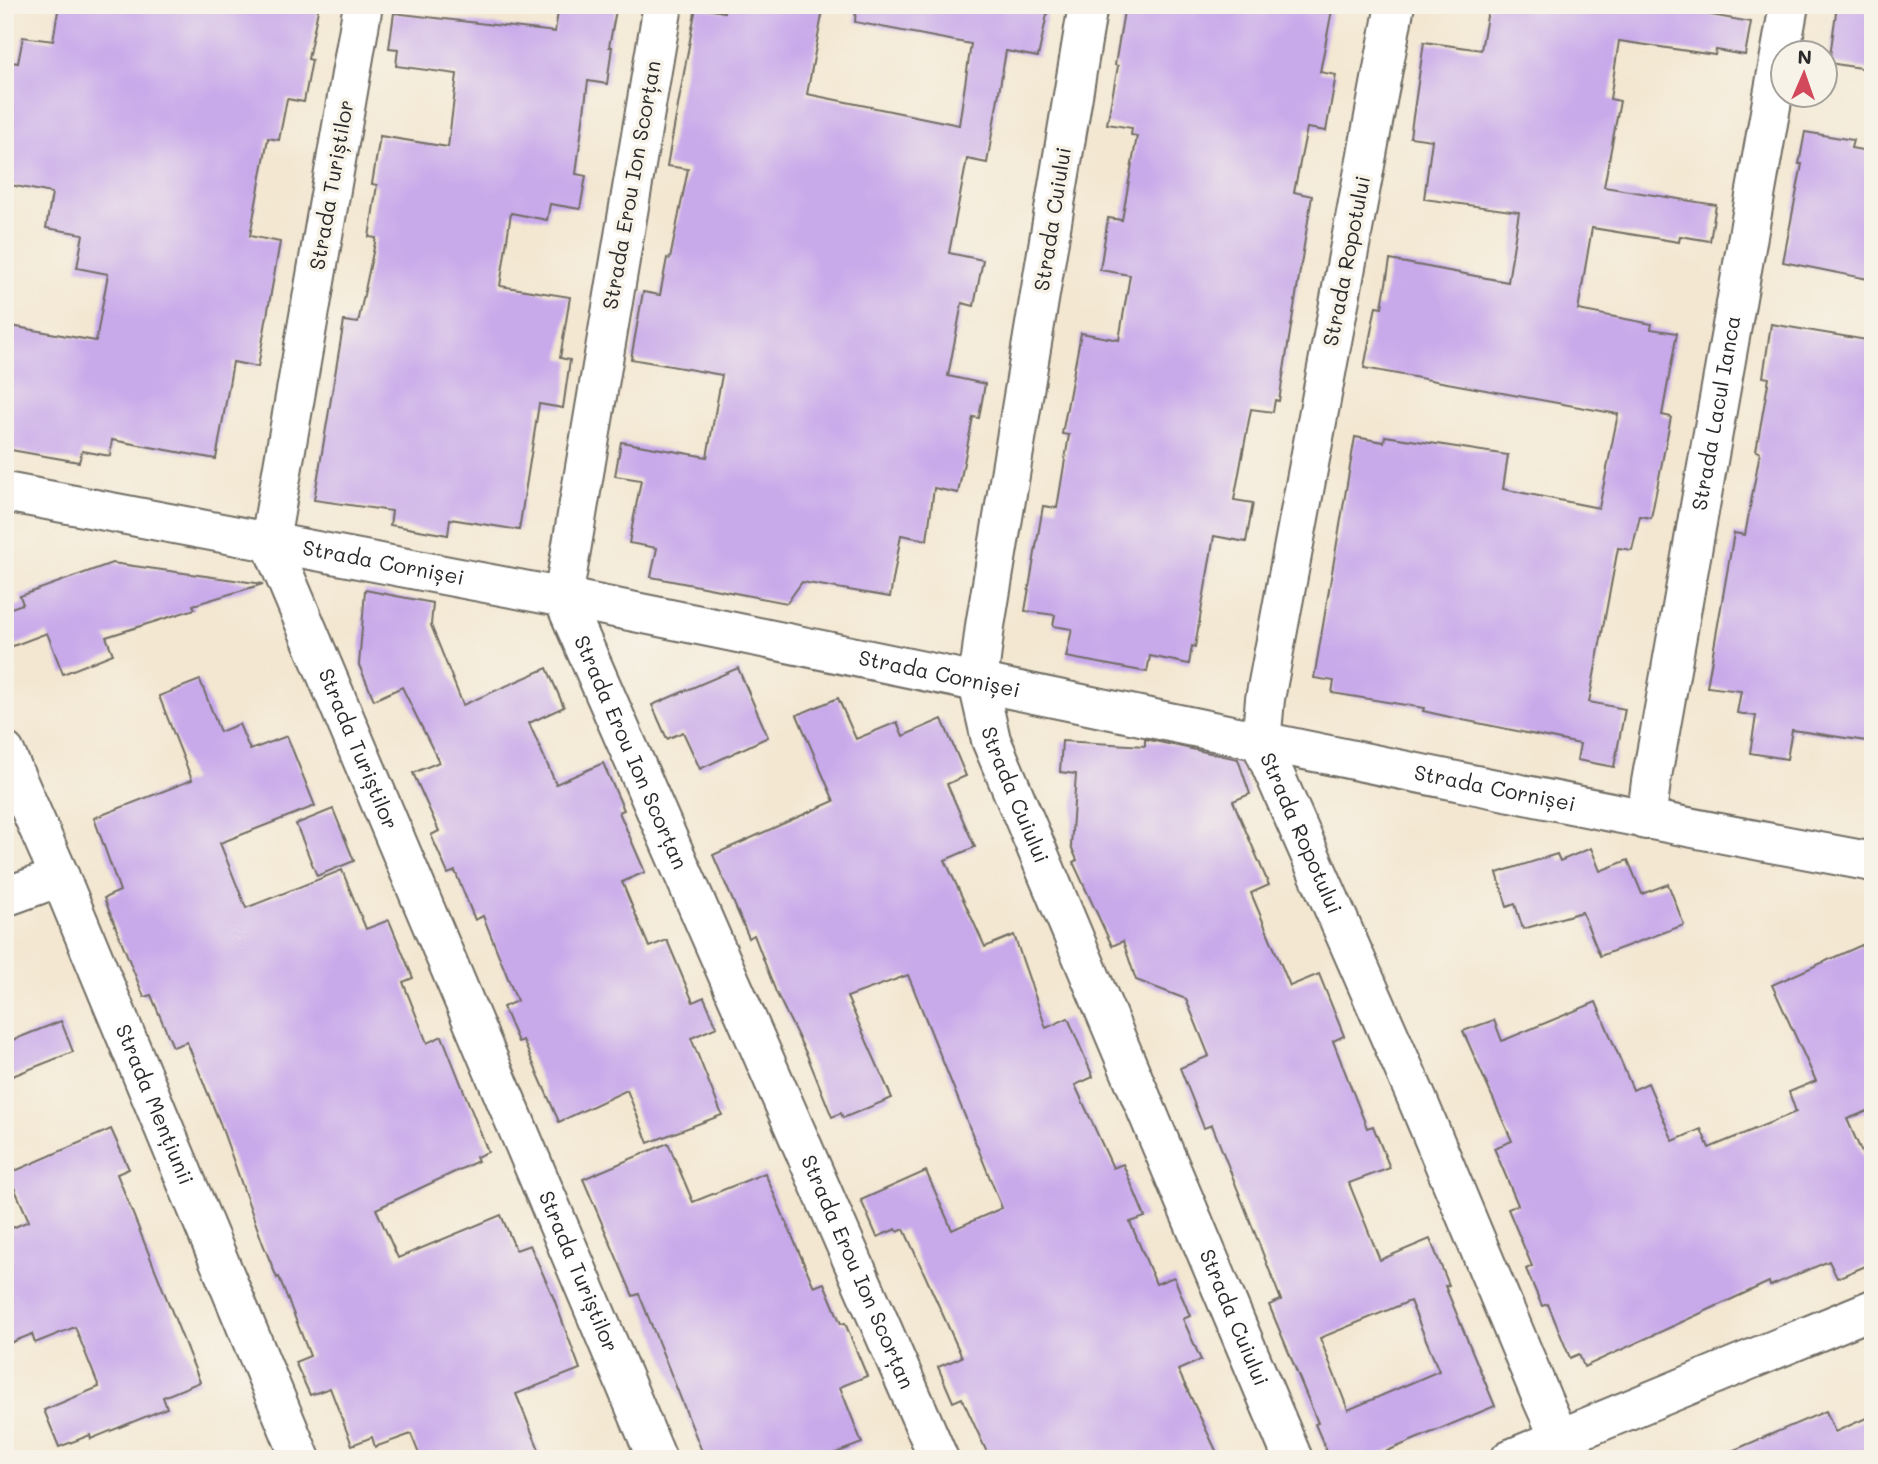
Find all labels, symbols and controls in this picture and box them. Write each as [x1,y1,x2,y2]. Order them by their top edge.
north arrow [1770,38,1840,108]
text: N [1797,44,1812,69]
street label: Strada Erou Ion Scorțan [595,58,667,311]
street label: Strada Turiștilor [302,98,360,272]
street label: Strada Cuiului [1027,145,1076,293]
street label: Strada Ropotului [1316,173,1375,348]
street label: Strada Lacul Ianca [1685,313,1746,512]
street label: Strada Cornișei [301,533,467,590]
street label: Strada Erou Ion Scorțan [569,631,695,873]
street label: Strada Cornișei [857,643,1023,703]
street label: Strada Turiștilor [313,664,405,833]
street label: Strada Cuiului [976,724,1056,867]
street label: Strada Ropotului [1255,748,1349,918]
street label: Strada Cornișei [1412,758,1578,817]
street label: Strada Mențiunii [110,1020,201,1188]
street label: Strada Erou Ion Scorțan [796,1151,922,1393]
street label: Strada Turiștilor [534,1187,625,1356]
street label: Strada Cuiului [1194,1245,1276,1389]

